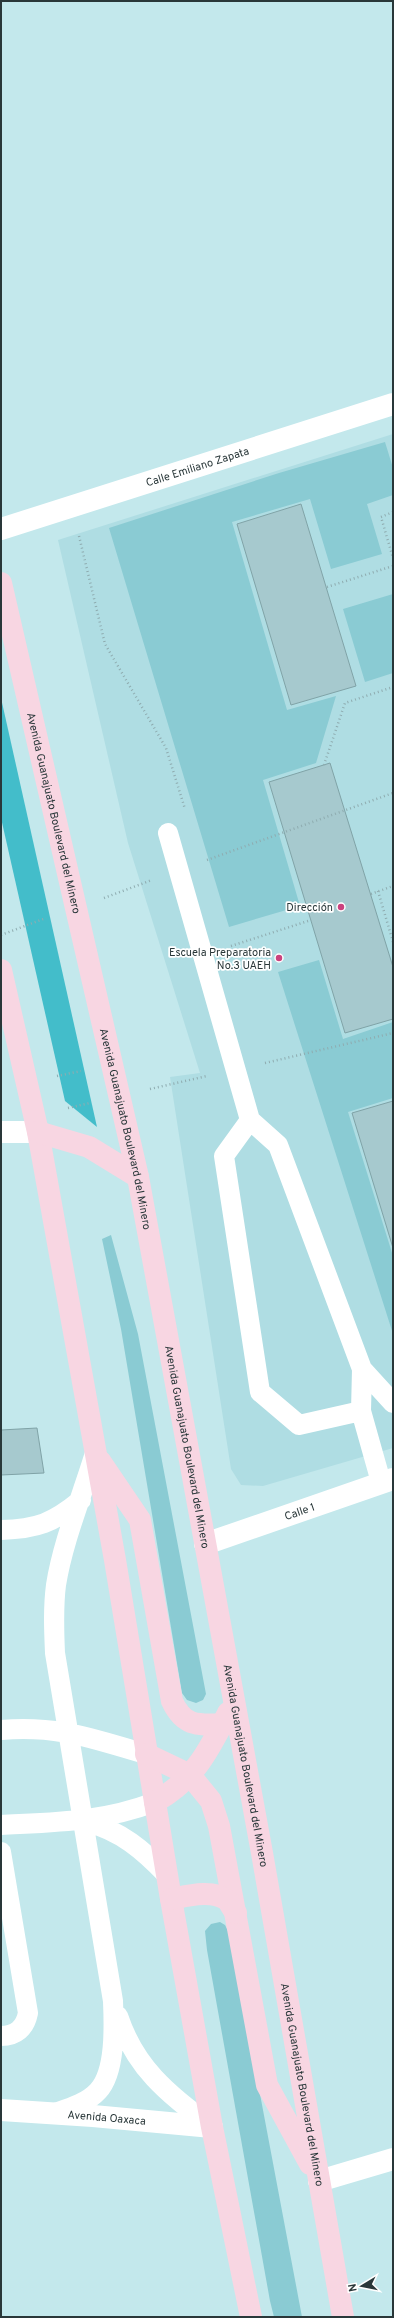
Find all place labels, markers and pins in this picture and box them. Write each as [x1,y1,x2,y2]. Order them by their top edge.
place label: Dirección [286,901,333,915]
marker: Dirección [336,902,346,912]
place label: Escuela Preparatoria No.3 UAEH [169,946,271,973]
marker: Escuela Preparatoria No.3 UAEH [274,953,284,963]

